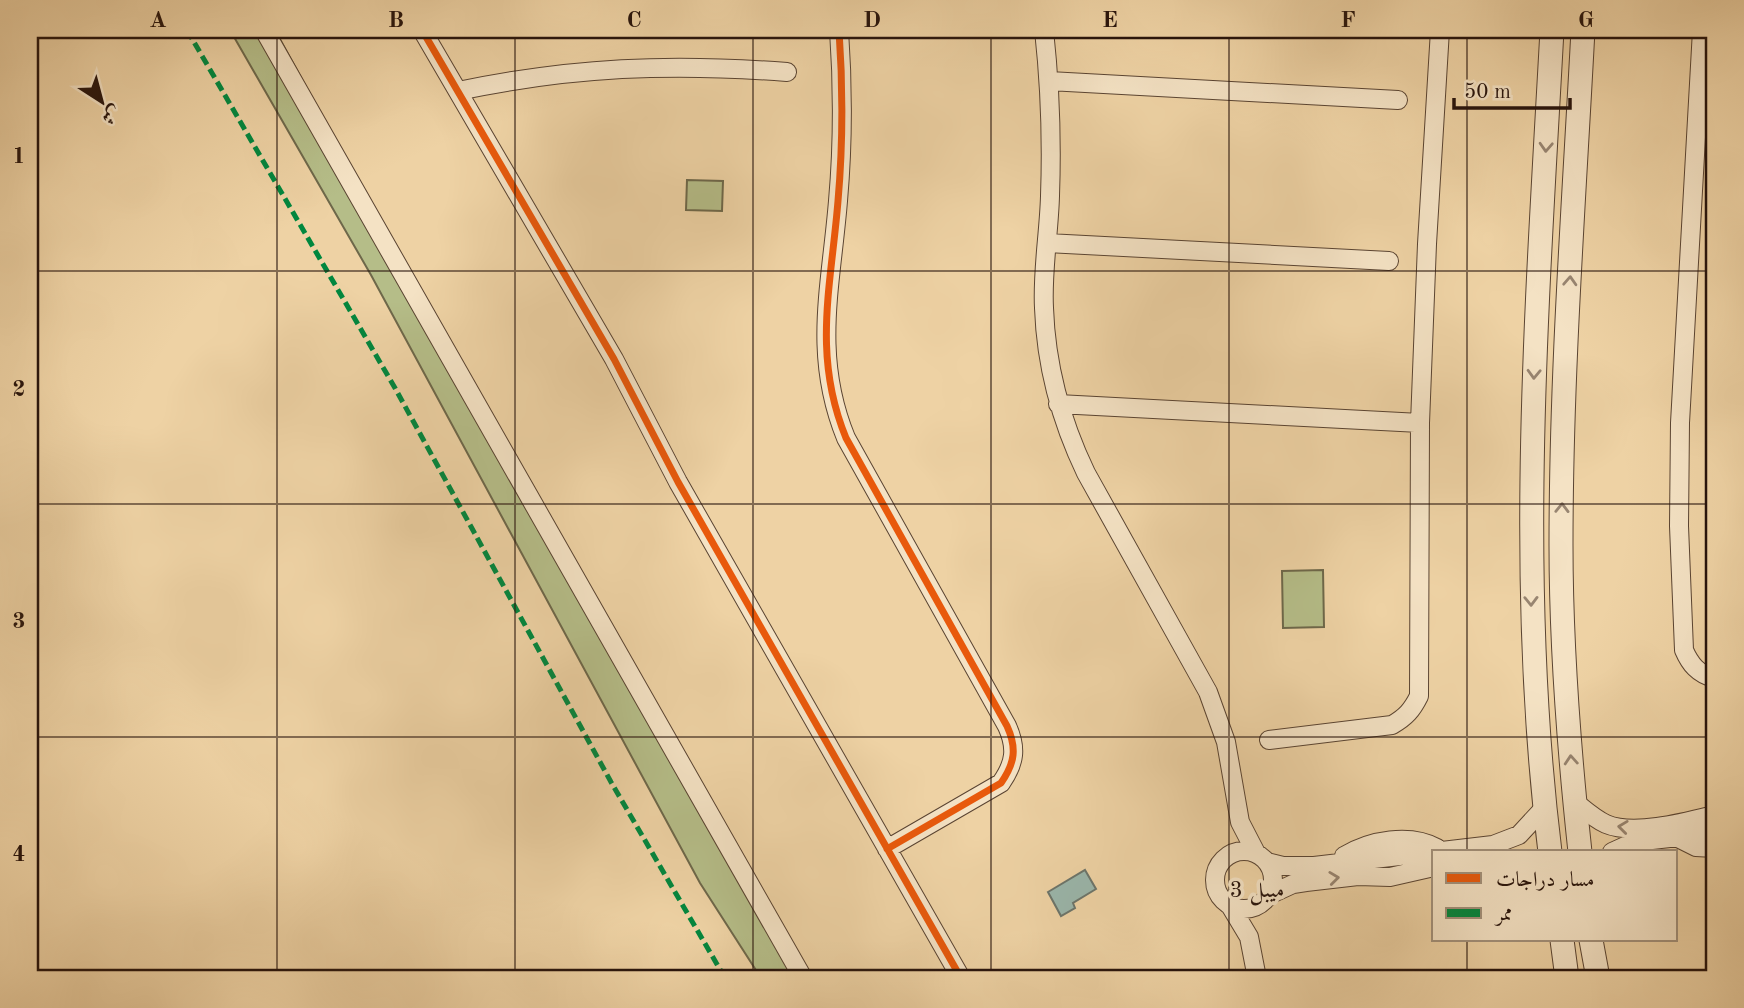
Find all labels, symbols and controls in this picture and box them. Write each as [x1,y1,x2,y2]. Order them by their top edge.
text: A [149,9,167,32]
text: B [388,9,404,32]
text: C [626,9,642,32]
text: D [863,9,881,32]
text: E [1102,9,1118,32]
text: F [1340,9,1356,32]
text: G [1578,9,1594,32]
north arrow [66,66,136,136]
scale bar [1454,66,1569,110]
text: 50 m [1464,82,1511,103]
text: ش [97,101,124,127]
one-way arrow [1539,142,1554,153]
text: 1 [12,145,26,168]
one-way arrow [1563,275,1578,286]
one-way arrow [1527,369,1542,380]
text: 2 [12,378,26,401]
one-way arrow [1554,502,1570,513]
one-way arrow [1523,597,1539,607]
text: 3 [12,610,26,633]
one-way arrow [1564,754,1579,765]
one-way arrow [1617,819,1629,834]
text: 4 [12,843,26,866]
legend [1432,850,1678,942]
text: مسار دراجات [1496,870,1595,891]
one-way arrow [1329,871,1340,886]
district label: ميبل 3 [1230,879,1284,906]
text: ممر [1494,904,1513,926]

